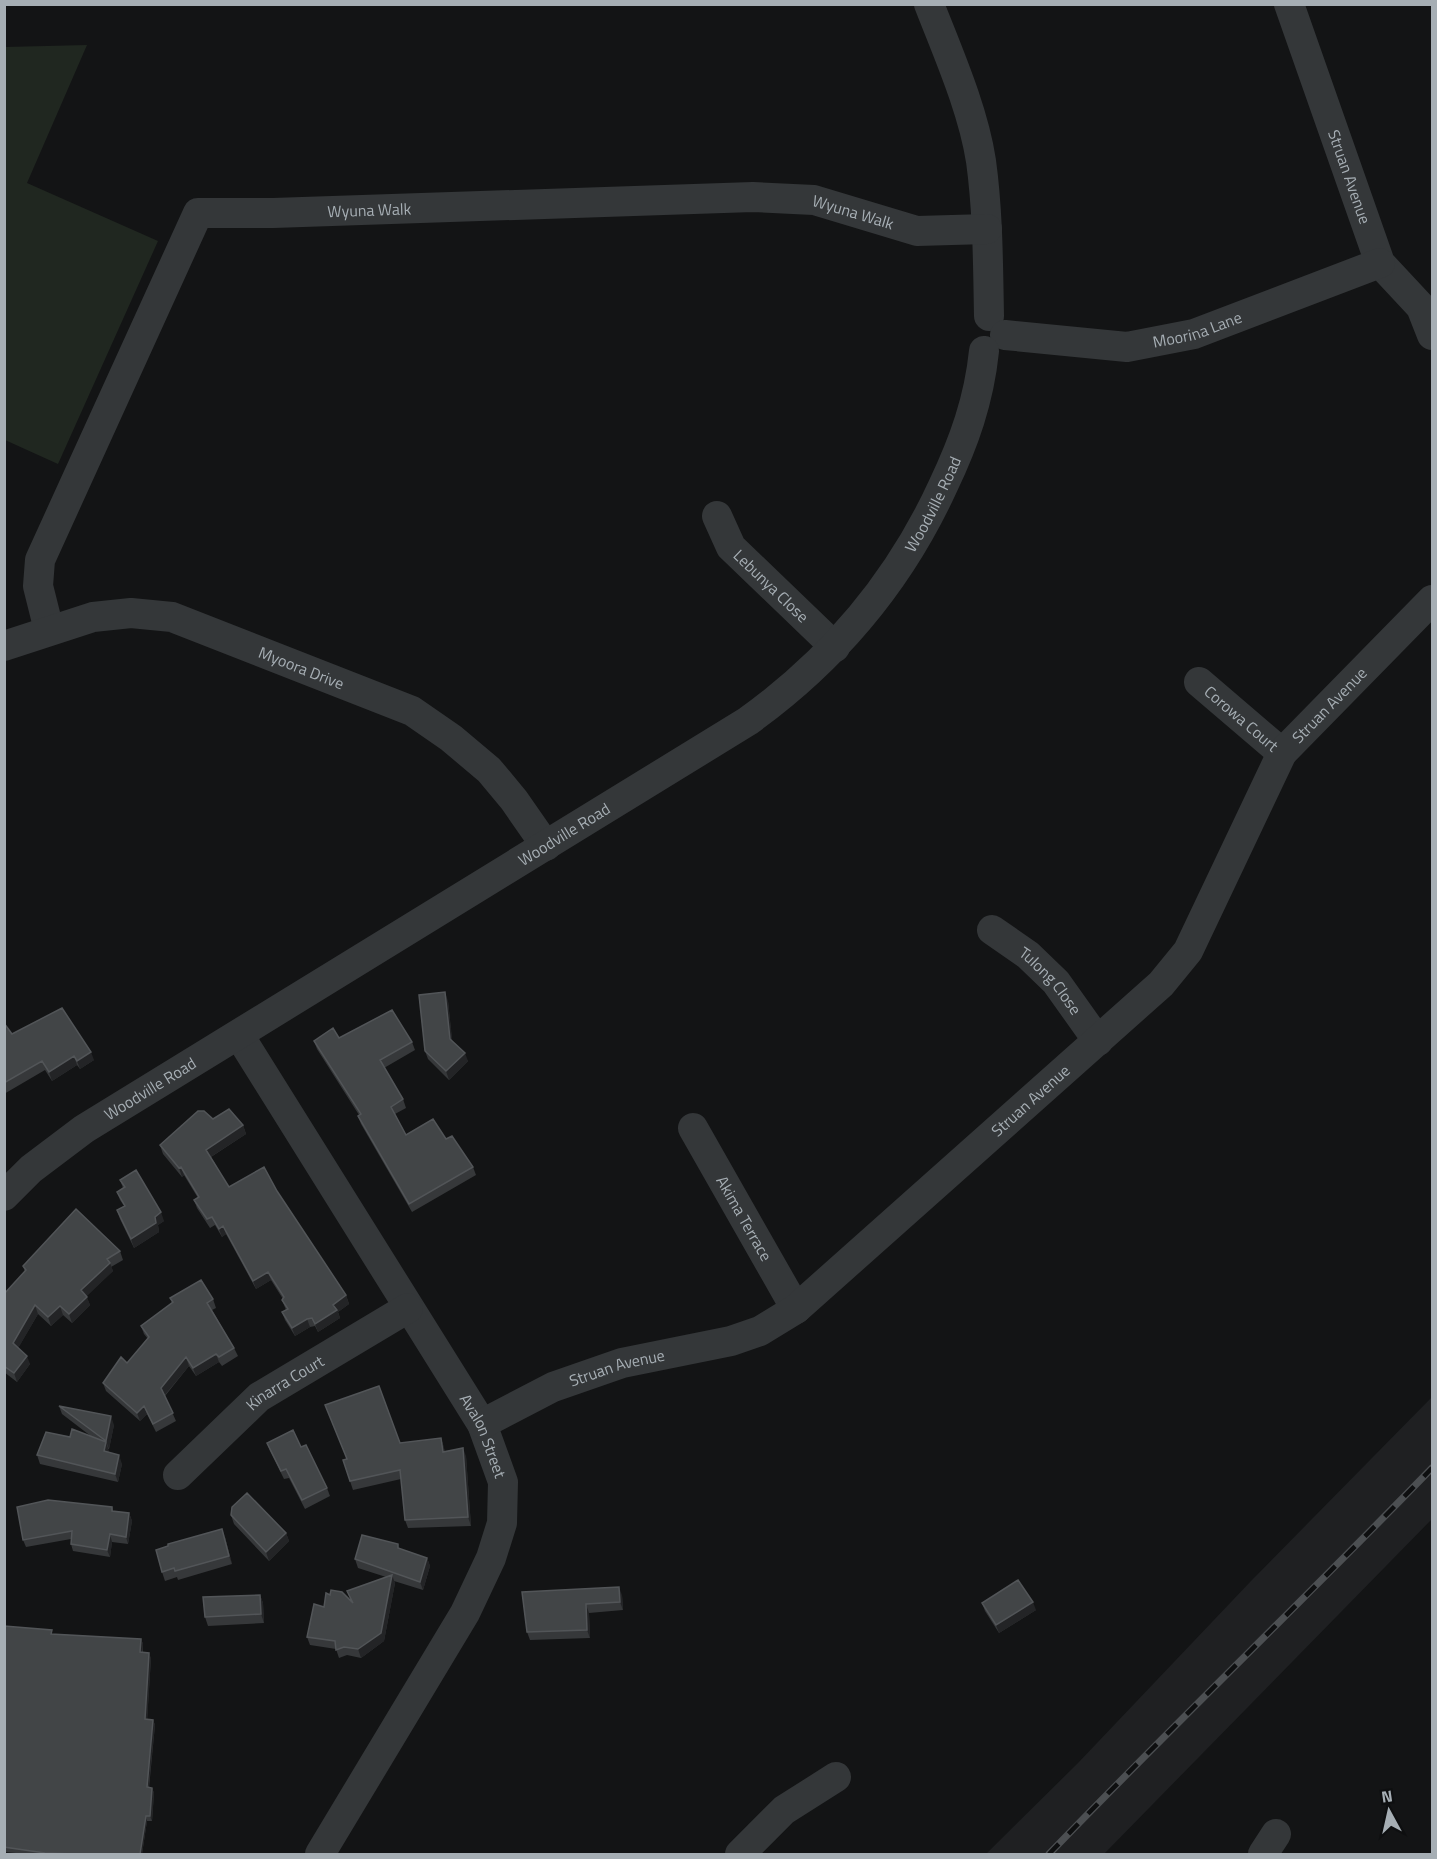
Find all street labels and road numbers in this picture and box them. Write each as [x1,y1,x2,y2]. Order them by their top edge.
street label: Struan Avenue [1322,126,1377,227]
street label: Wyuna Walk [810,188,897,235]
street label: Wyuna Walk [327,196,412,223]
street label: Moorina Lane [1151,305,1245,354]
street label: Woodville Road [898,453,967,556]
street label: Lebunya Close [728,544,815,628]
street label: Myoora Drive [255,640,348,695]
street label: Struan Avenue [1286,661,1372,749]
street label: Corowa Court [1199,680,1284,757]
street label: Woodville Road [513,797,615,872]
street label: Tulong Close [1015,941,1088,1020]
street label: Woodville Road [99,1051,201,1126]
street label: Struan Avenue [986,1059,1075,1142]
street label: Akima Terrace [711,1171,778,1266]
street label: Struan Avenue [566,1343,667,1393]
street label: Kinarra Court [240,1349,329,1416]
street label: Avalon Street [454,1389,513,1482]

